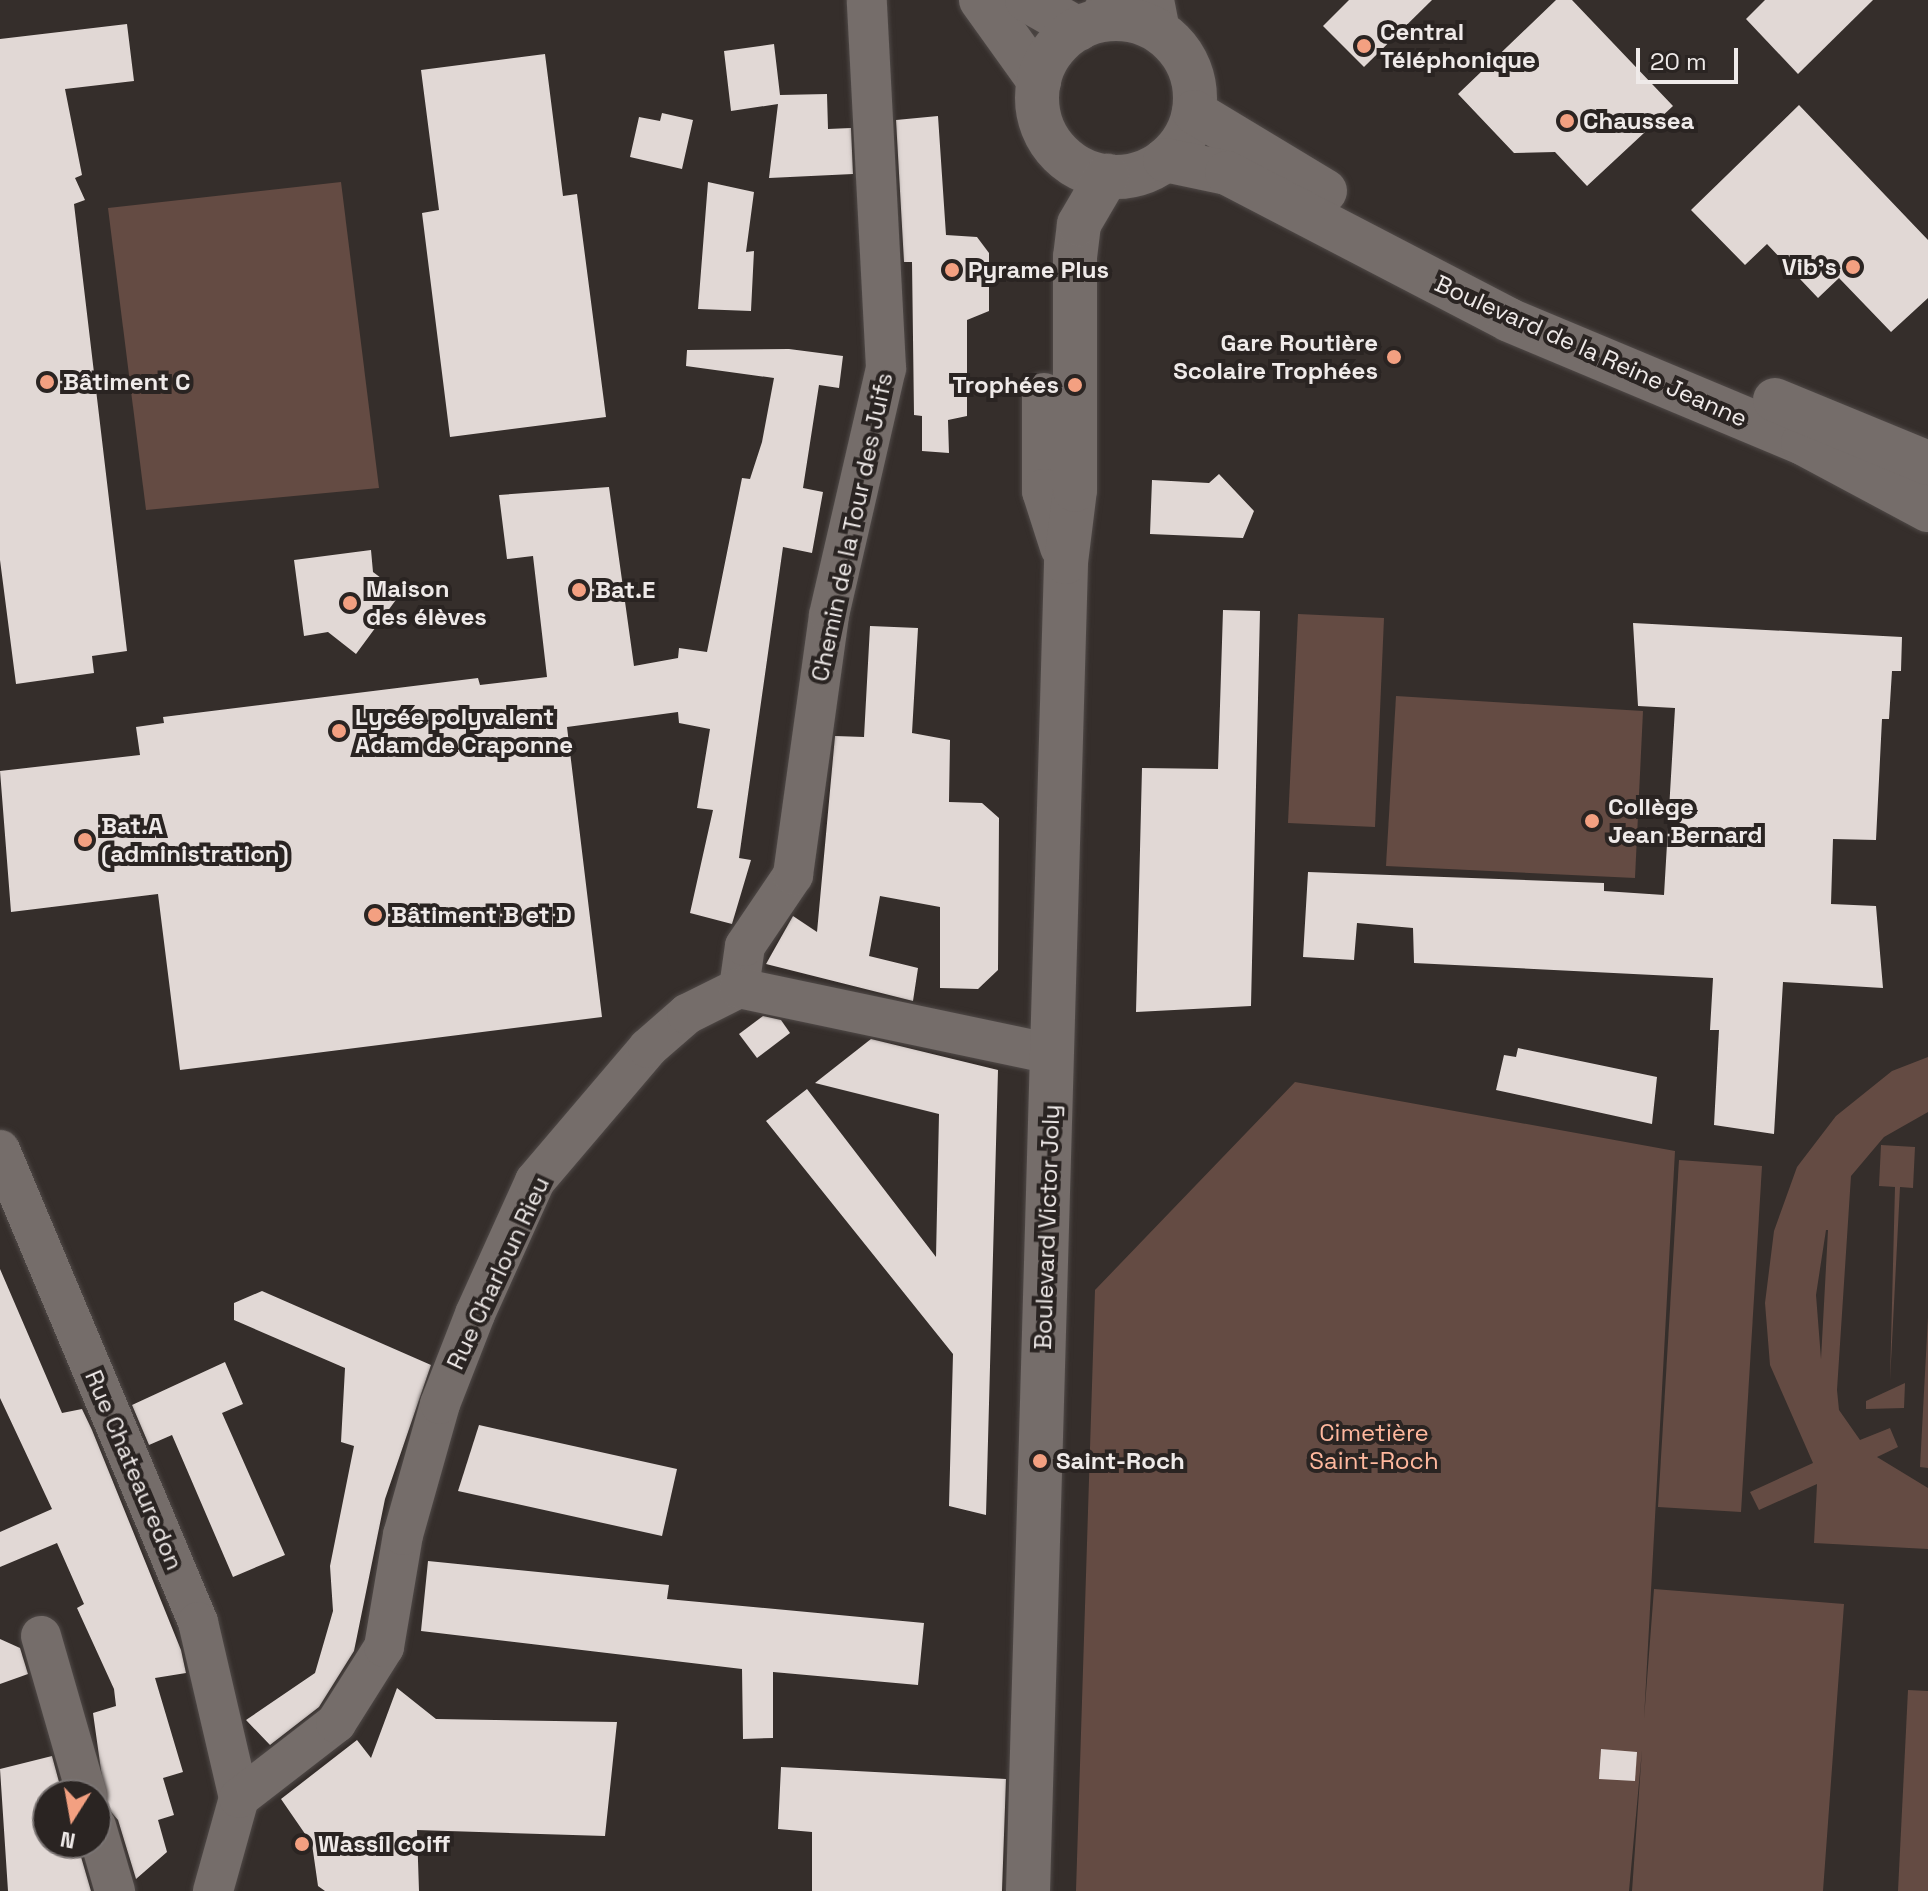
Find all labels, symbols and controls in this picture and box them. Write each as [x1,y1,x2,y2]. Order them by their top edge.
place label: Central Téléphonique [1380,18,1536,74]
scale bar [1640,32,1742,82]
marker: Central Téléphonique [1355,37,1373,55]
text: 20 m [1650,46,1707,77]
place label: Chaussea [1583,107,1694,135]
marker: Chaussea [1558,112,1576,130]
place label: Vib's [1782,253,1837,281]
place label: Pyrame Plus [968,256,1109,284]
marker: Vib's [1844,258,1862,276]
marker: Pyrame Plus [943,261,961,279]
street label: Boulevard de la Reine Jeanne [1430,269,1752,433]
place label: Gare Routière Scolaire Trophées [1172,329,1378,385]
marker: Gare Routière Scolaire Trophées [1385,348,1403,366]
place label: Bâtiment C [63,368,191,396]
street label: Chemin de la Tour des Juifs [805,370,899,684]
place label: Trophées [952,371,1059,399]
marker: Bâtiment C [38,373,56,391]
marker: Trophées [1066,376,1084,394]
place label: Maison des élèves [366,575,487,631]
place label: Bat.E [595,576,655,604]
marker: Bat.E [570,581,588,599]
marker: Maison des élèves [341,594,359,612]
place label: Lycée polyvalent Adam de Craponne [355,703,573,759]
marker: Lycée polyvalent Adam de Craponne [330,722,348,740]
place label: Collège Jean Bernard [1608,793,1763,849]
place label: Bat.A (administration) [101,812,289,868]
marker: Collège Jean Bernard [1583,812,1601,830]
marker: Bat.A (administration) [76,831,94,849]
place label: Bâtiment B et D [391,901,572,929]
marker: Bâtiment B et D [366,906,384,924]
street label: Boulevard Victor Joly [1028,1104,1066,1350]
street label: Rue Charloun Rieu [441,1172,555,1374]
street label: Rue Chateauredon [79,1366,189,1574]
park label: Cimetière Saint-Roch [1309,1419,1439,1475]
place label: Saint-Roch [1056,1447,1185,1475]
marker: Saint-Roch [1031,1452,1049,1470]
north arrow [32,1779,112,1859]
text: N [58,1825,78,1856]
place label: Wassil coiff [318,1830,451,1858]
marker: Wassil coiff [293,1835,311,1853]

